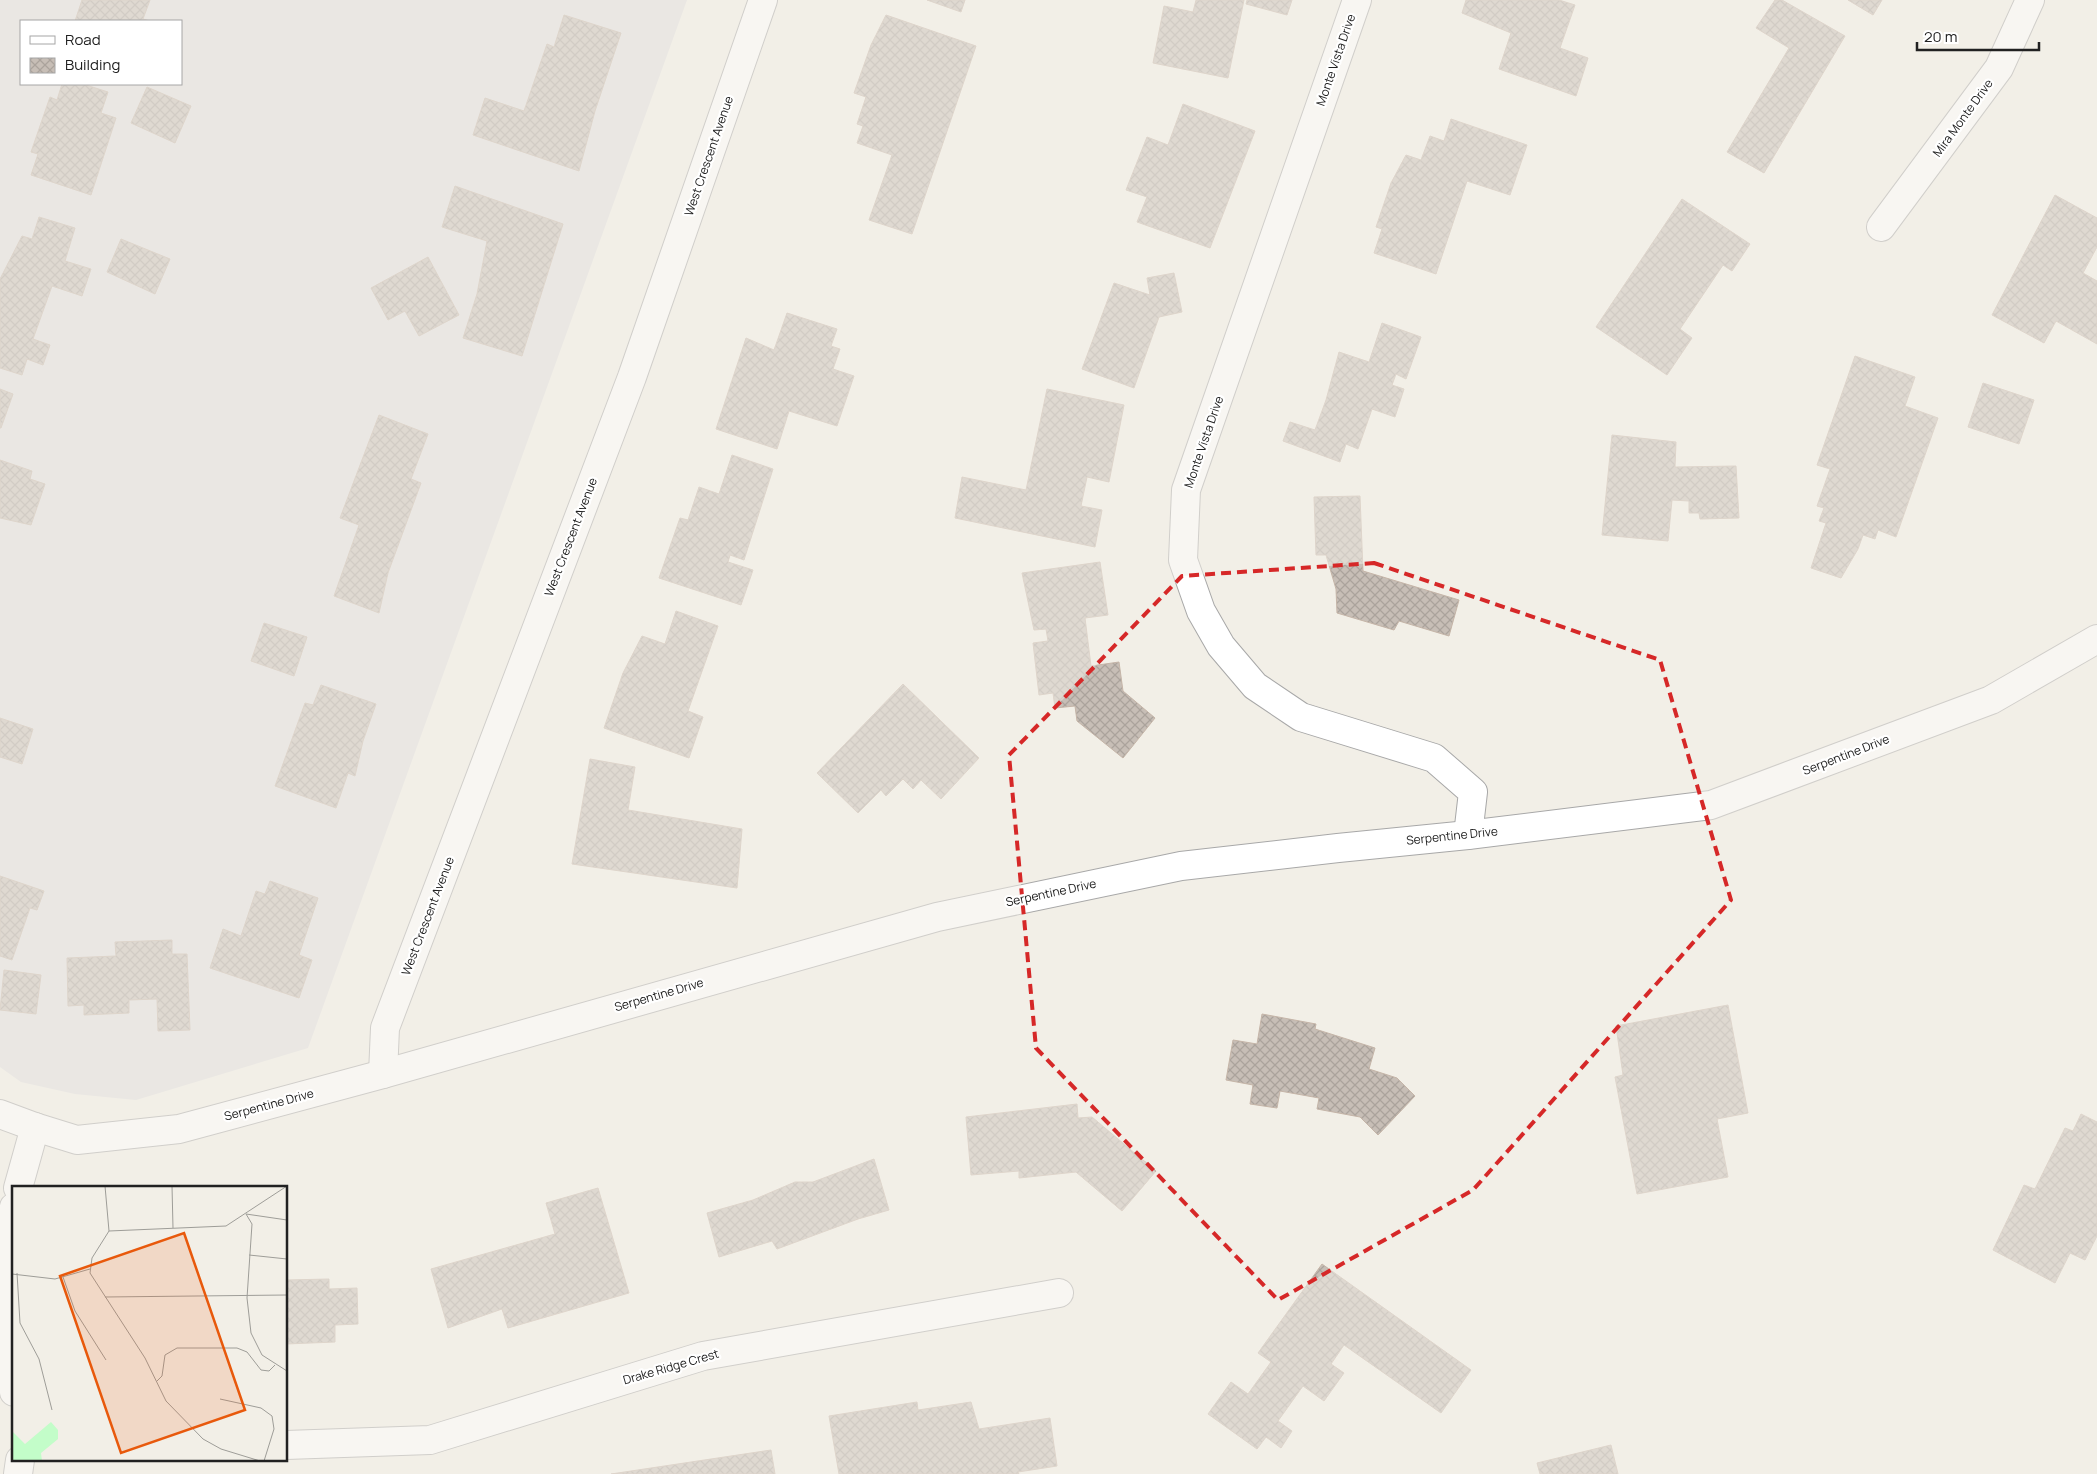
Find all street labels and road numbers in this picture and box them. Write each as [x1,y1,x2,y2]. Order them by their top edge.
street label: Monte Vista Drive [1312,12,1359,108]
street label: Mira Monte Drive [1929,75,1997,160]
street label: West Crescent Avenue [680,94,737,218]
street label: Monte Vista Drive [1180,394,1227,490]
street label: West Crescent Avenue [540,475,601,599]
street label: Serpentine Drive [1800,730,1892,779]
street label: Serpentine Drive [1405,822,1499,849]
street label: West Crescent Avenue [397,854,458,978]
street label: Serpentine Drive [1004,875,1098,910]
street label: Serpentine Drive [612,974,705,1015]
street label: Serpentine Drive [222,1084,315,1125]
street label: Drake Ridge Crest [621,1345,721,1388]

